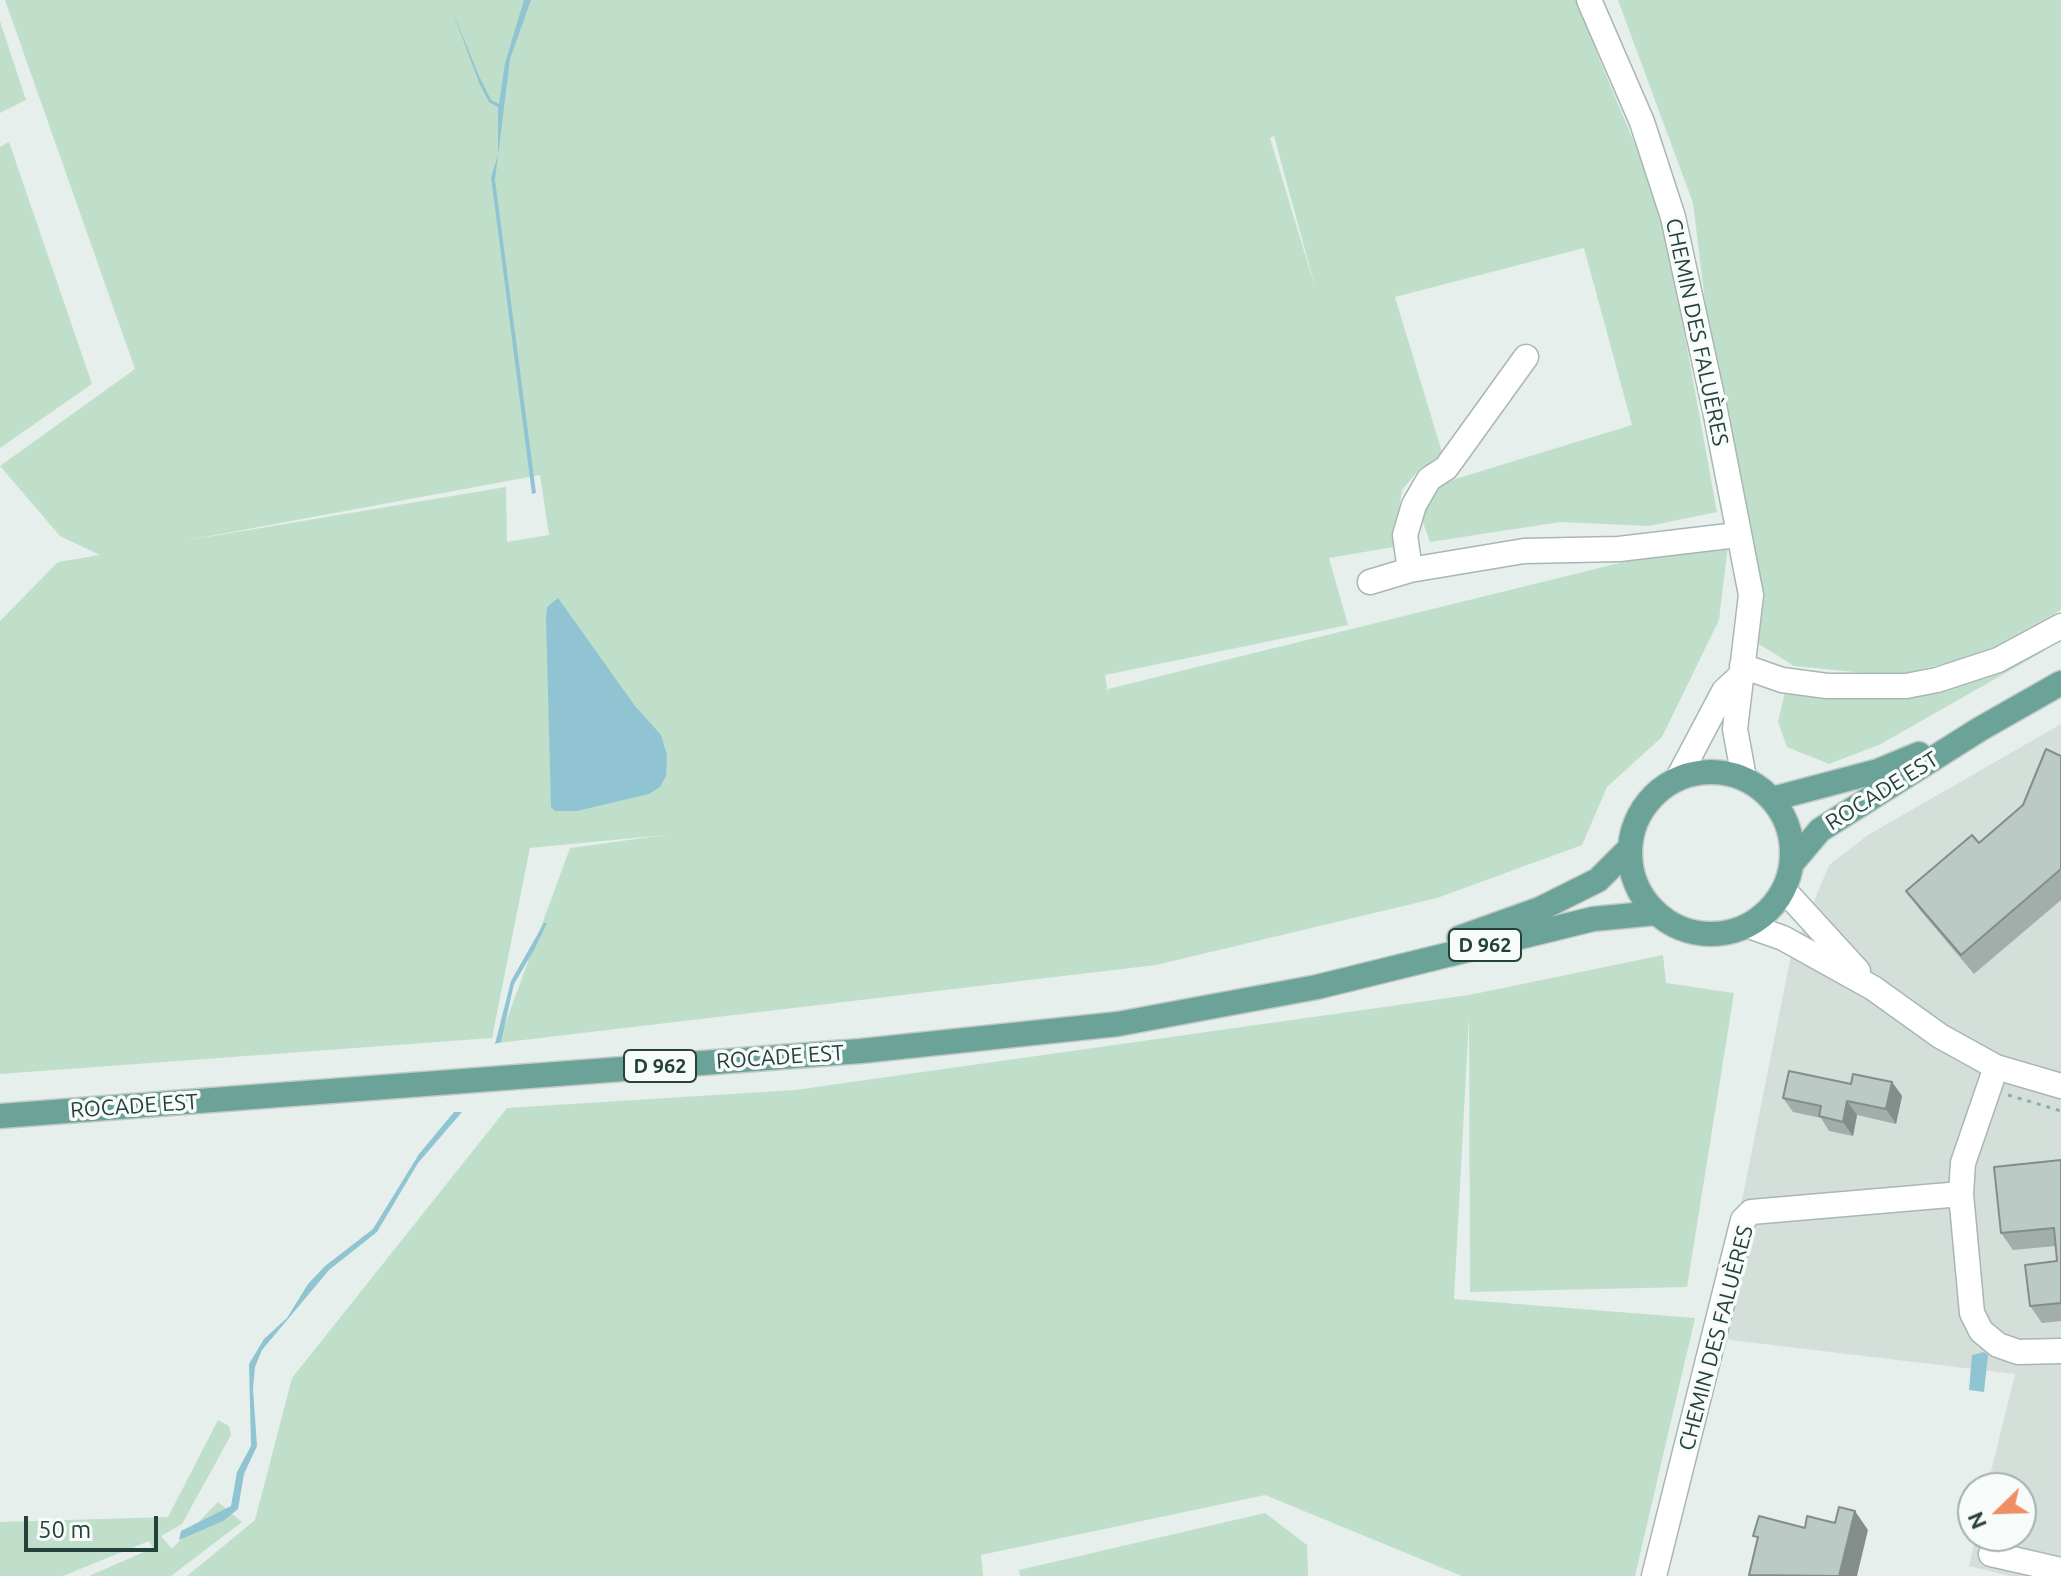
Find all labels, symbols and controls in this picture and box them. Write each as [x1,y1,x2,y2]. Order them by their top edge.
street label: CHEMIN DES FALUÈRES [1660,216,1734,448]
street label: ROCADE EST [1821,746,1943,836]
road number: D 962 [1449,929,1521,961]
street label: ROCADE EST [715,1039,845,1075]
road number: D 962 [624,1050,696,1082]
street label: ROCADE EST [69,1088,199,1124]
street label: CHEMIN DES FALUÈRES [1673,1222,1759,1454]
north arrow [1957,1472,2037,1552]
scale bar [28,1500,162,1550]
text: N [1962,1508,1991,1533]
text: 50 m [38,1516,91,1543]

